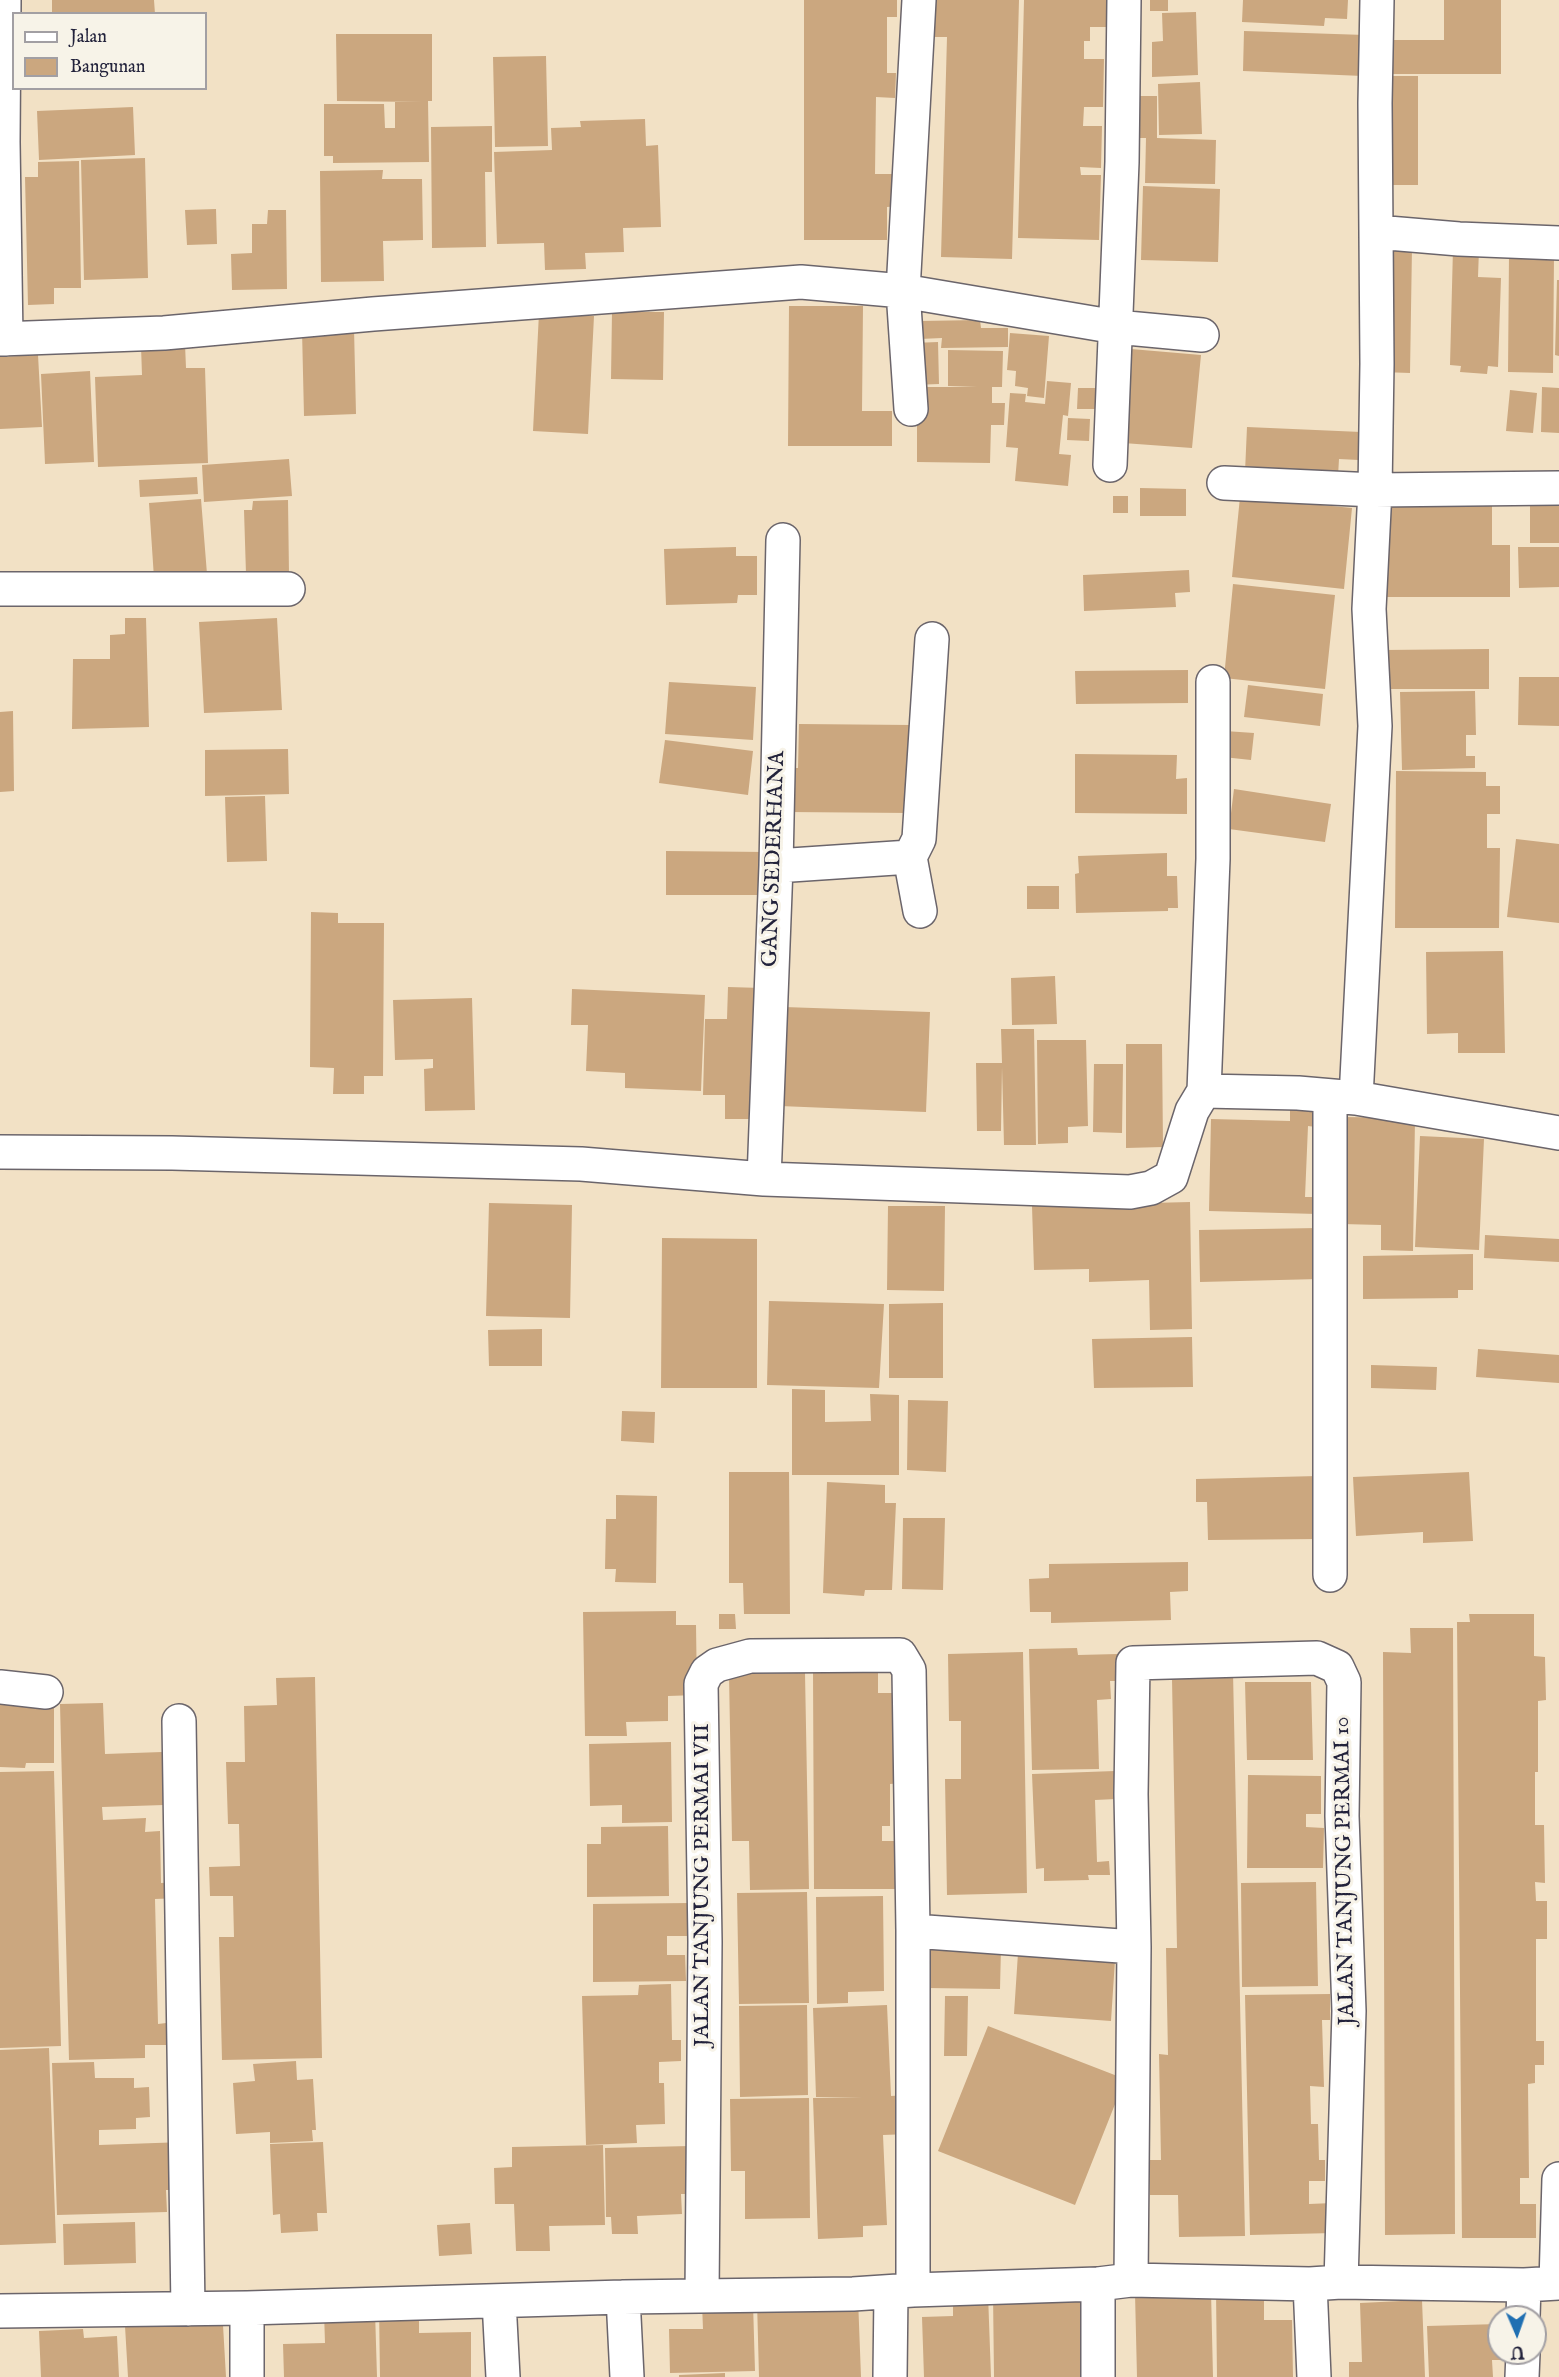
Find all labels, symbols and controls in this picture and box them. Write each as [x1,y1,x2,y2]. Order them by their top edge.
legend [12,12,207,90]
text: Jalan [70,26,107,49]
text: Bangunan [70,56,145,79]
street label: GANG SEDERHANA [758,750,792,968]
street label: JALAN TANJUNG PERMAI 10 [1330,1716,1362,2026]
street label: JALAN TANJUNG PERMAI VII [690,1723,716,2047]
north arrow [1487,2305,1547,2365]
text: U [1510,2341,1525,2361]

